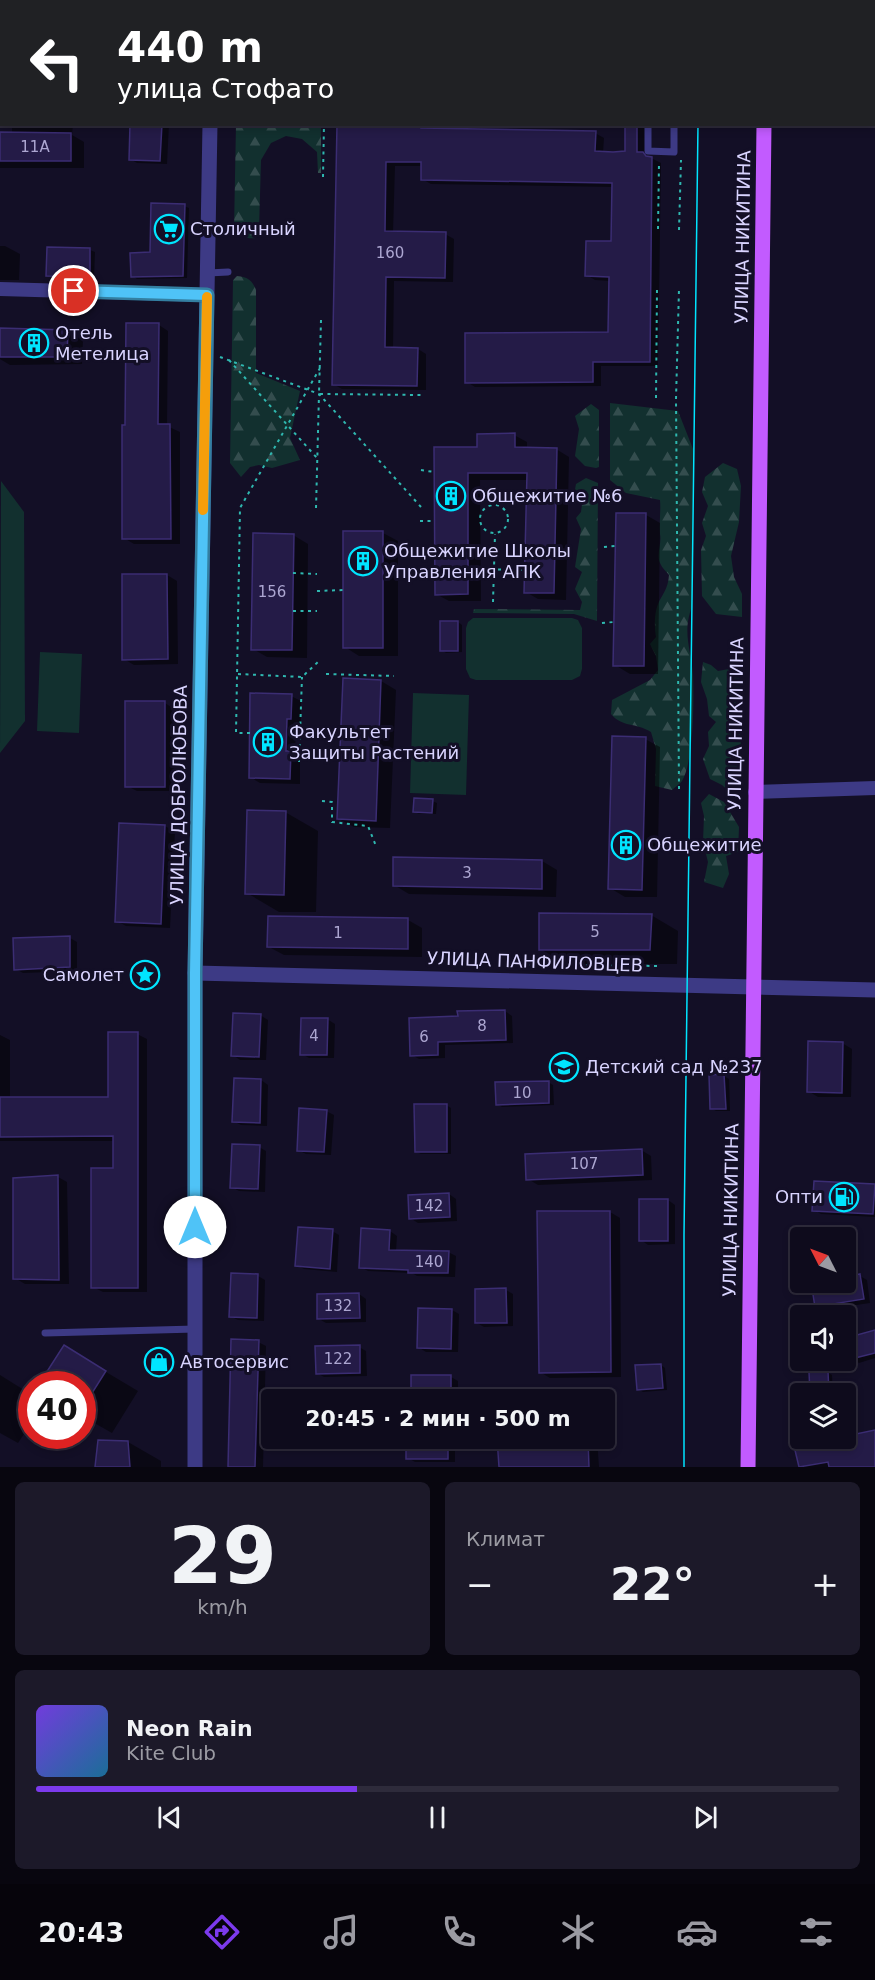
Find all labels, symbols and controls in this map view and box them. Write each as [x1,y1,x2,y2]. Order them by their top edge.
text: 440 m [117,23,263,72]
icon: left [18,24,96,102]
text: улица Стофато [117,73,334,104]
house number: 11А [20,138,50,156]
street label: УЛИЦА НИКИТИНА [730,149,755,324]
supermarket icon: Столичный [153,213,185,245]
place label: Столичный [190,218,296,239]
house number: 160 [376,244,404,262]
pin [48,265,99,316]
icon: arrive [57,274,90,307]
place label: Отель Метелица [55,322,150,364]
building icon: Отель Метелица [18,327,50,359]
building icon: Общежитие №6 [435,480,467,512]
place label: Общежитие №6 [472,485,622,506]
place label: Общежитие Школы Управления АПК [384,540,571,582]
building icon: Общежитие Школы Управления АПК [347,545,379,577]
house number: 156 [258,583,286,601]
street label: УЛИЦА НИКИТИНА [723,636,748,811]
street label: УЛИЦА ДОБРОЛЮБОВА [166,684,191,905]
place label: Факультет Защиты Растений [289,721,459,763]
building icon: Факультет Защиты Растений [252,726,284,758]
building icon: Общежитие [610,829,642,861]
place label: Общежитие [647,834,761,855]
house number: 3 [462,864,472,882]
house number: 5 [590,923,600,941]
house number: 1 [333,924,343,942]
street label: УЛИЦА ПАНФИЛОВЦЕВ [427,947,643,976]
place icon: Самолет [129,959,161,991]
place label: Самолет [43,964,124,985]
house number: 8 [477,1017,487,1035]
house number: 4 [309,1027,319,1045]
house number: 6 [419,1028,429,1046]
school or university icon: Детский сад №237 [548,1051,580,1083]
place label: Детский сад №237 [585,1056,763,1077]
house number: 10 [512,1084,532,1102]
street label: УЛИЦА НИКИТИНА [718,1122,743,1297]
house number: 107 [570,1155,598,1173]
fuel station icon: Опти [828,1181,860,1213]
place label: Опти [775,1186,823,1207]
position arrow [163,1195,227,1259]
house number: 142 [415,1197,443,1215]
north arrow [790,1227,856,1293]
map controls [790,1227,856,1449]
house number: 140 [415,1253,443,1271]
house number: 132 [324,1297,352,1315]
button: sound [790,1305,856,1371]
shop icon: Автосервис [143,1346,175,1378]
house number: 122 [324,1350,352,1368]
place label: Автосервис [180,1351,289,1372]
speed limit sign: 40 [18,1371,96,1449]
button: layers [790,1383,856,1449]
text: 20:45 · 2 мин · 500 m [305,1406,571,1431]
text: 29 [168,1511,277,1601]
text: Климат [466,1527,545,1551]
text: 22° [610,1558,695,1611]
text: − [466,1565,494,1604]
text: + [811,1565,839,1604]
text: km/h [197,1595,248,1619]
text: Neon Rain [126,1716,253,1741]
text: Kite Club [126,1741,216,1765]
icon: previous [153,1801,186,1834]
icon: pause [421,1801,454,1834]
icon: next [689,1801,722,1834]
icon: directions [201,1911,243,1953]
icon: music [320,1911,362,1953]
icon: phone [438,1911,480,1953]
icon: climate [557,1911,599,1953]
icon: car [676,1911,718,1953]
icon: filters [795,1911,837,1953]
text: 20:43 [38,1917,124,1948]

